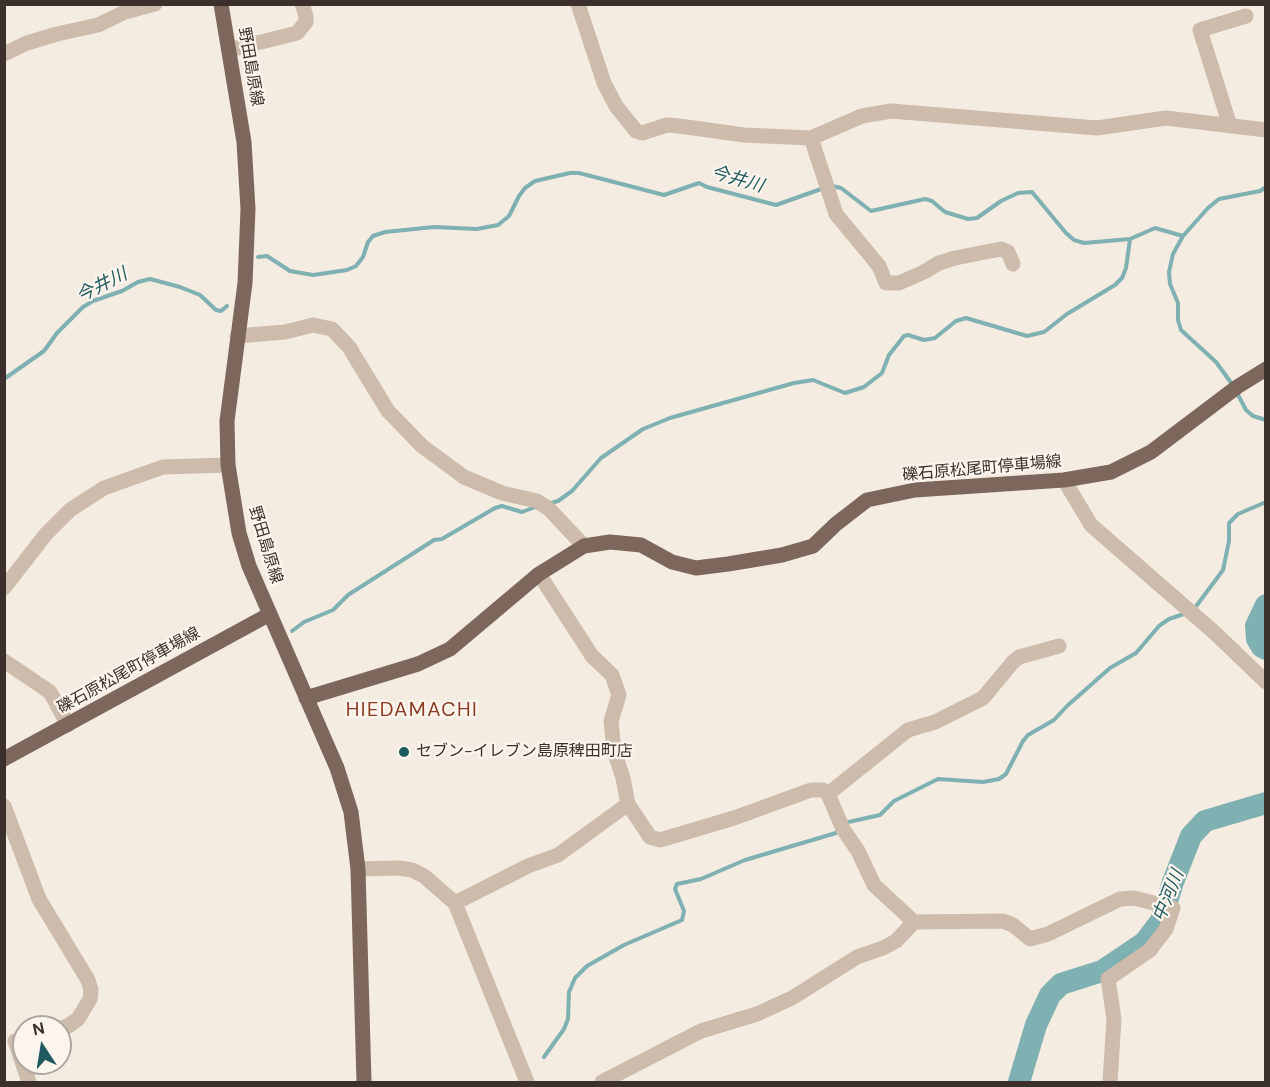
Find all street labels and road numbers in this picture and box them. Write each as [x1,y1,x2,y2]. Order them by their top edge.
street label: 野田島原線 [234,26,266,108]
street label: 礫石原松尾町停車場線 [901,452,1063,486]
street label: 野田島原線 [244,504,286,586]
street label: 礫石原松尾町停車場線 [54,624,204,718]

